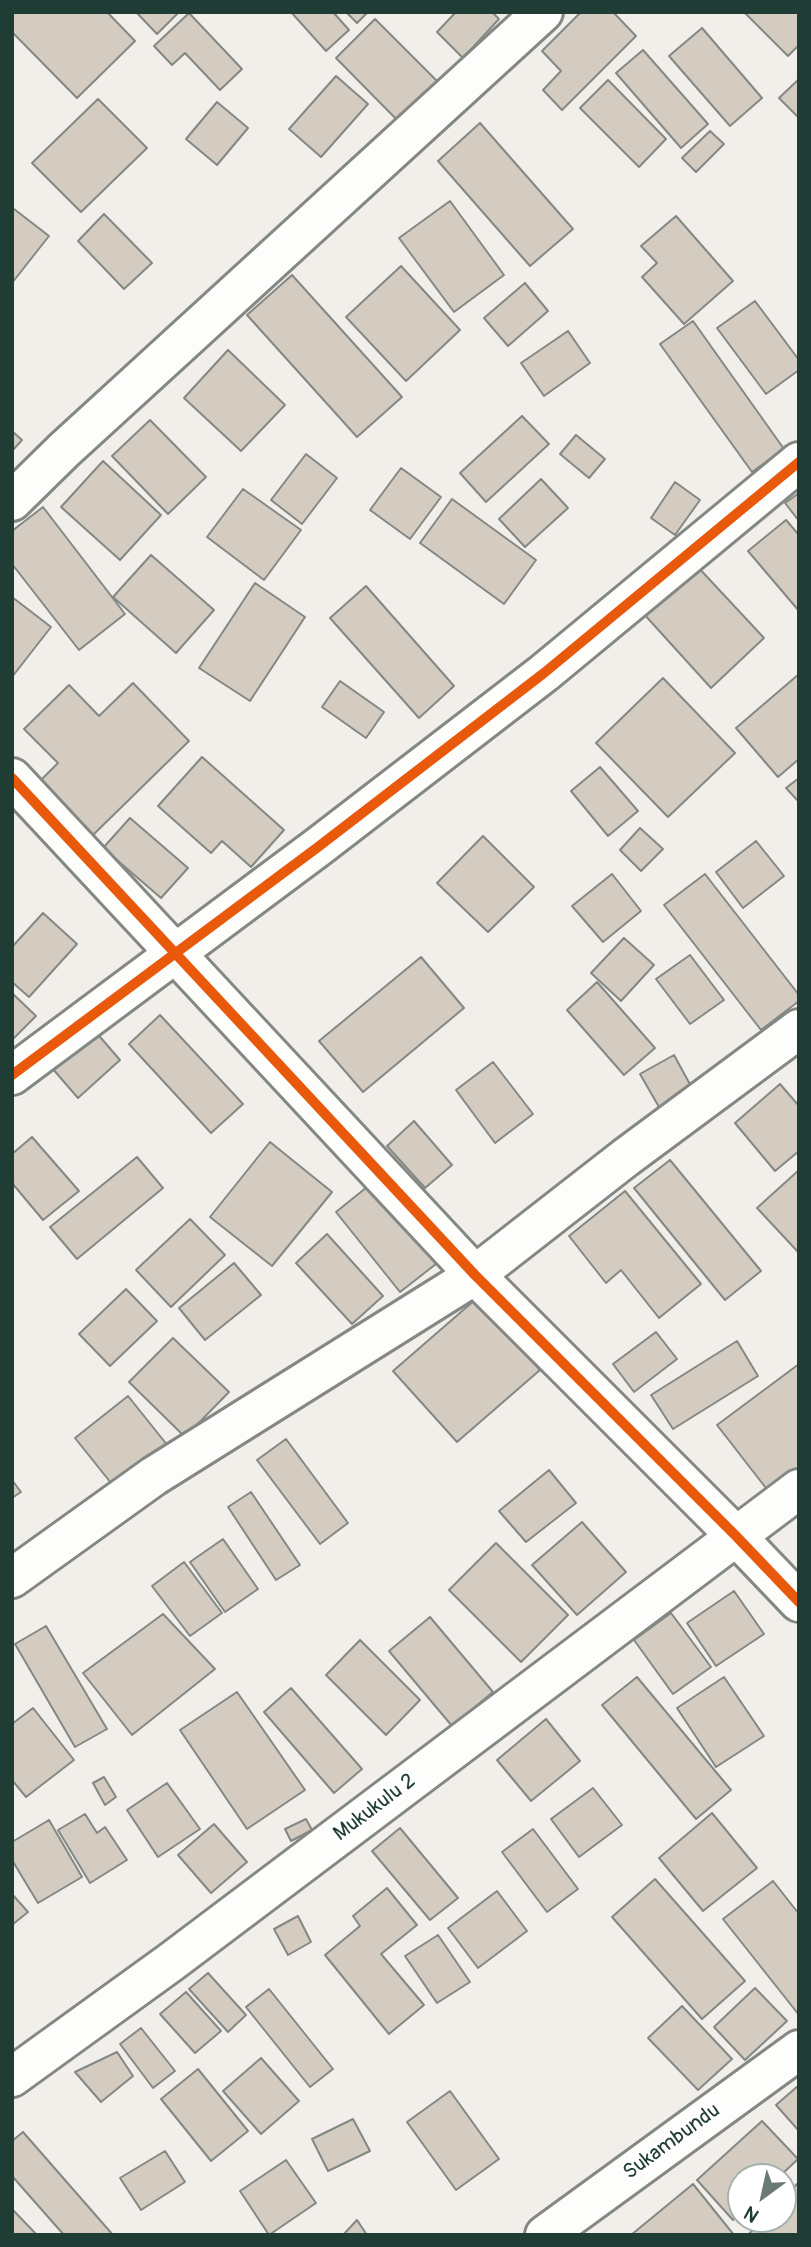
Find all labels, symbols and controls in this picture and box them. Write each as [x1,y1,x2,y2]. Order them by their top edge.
street label: Mukukulu 2 [329,1769,421,1847]
street label: Sukambundu [619,2098,725,2186]
north arrow [727,2163,797,2233]
text: N [740,2200,764,2228]

